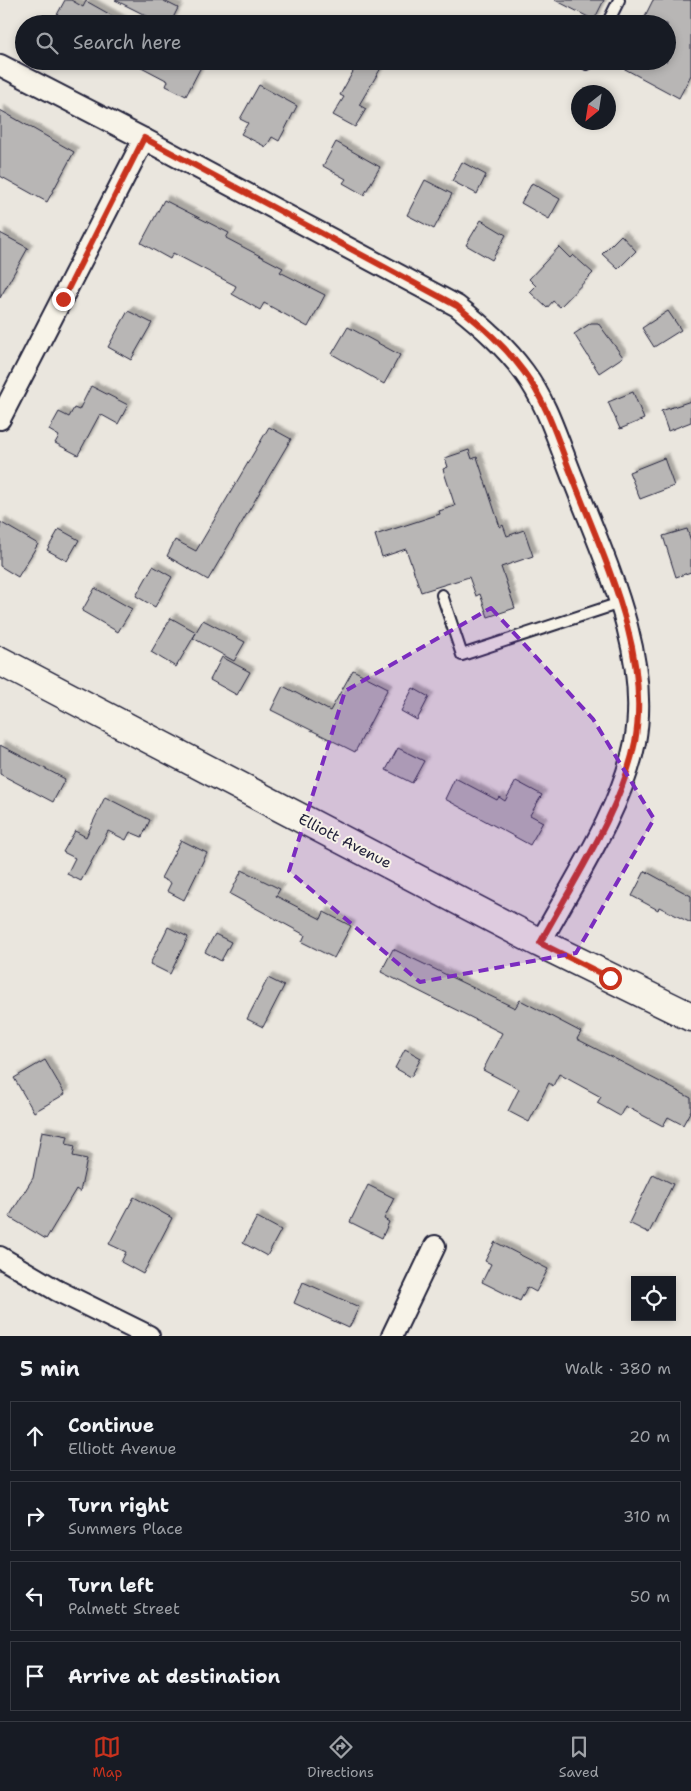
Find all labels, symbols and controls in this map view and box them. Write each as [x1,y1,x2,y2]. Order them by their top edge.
search box [15,15,676,70]
icon: search [33,29,61,57]
text: Search here [73,30,182,55]
north arrow [571,85,616,130]
route end [52,288,75,311]
street label: Elliott Avenue [295,809,395,873]
route start [599,967,622,990]
map controls [631,1276,676,1321]
button: locate [631,1276,676,1321]
text: 5 min [20,1355,80,1383]
text: Walk · 380 m [565,1358,671,1379]
text: Continue [68,1413,154,1438]
icon: ahead [21,1422,49,1450]
text: 20 m [629,1426,670,1447]
text: Elliott Avenue [68,1438,177,1459]
text: Turn right [68,1493,169,1518]
icon: right [21,1502,49,1530]
text: 310 m [623,1506,670,1527]
text: Summers Place [68,1518,183,1539]
text: Turn left [68,1573,154,1598]
icon: left [21,1582,49,1610]
text: 50 m [630,1586,670,1607]
text: Palmett Street [68,1598,180,1619]
icon: arrive [21,1662,49,1690]
text: Arrive at destination [68,1664,280,1689]
tab: Map [92,1733,122,1781]
tab: Directions [307,1733,374,1781]
tab: Saved [559,1733,599,1781]

